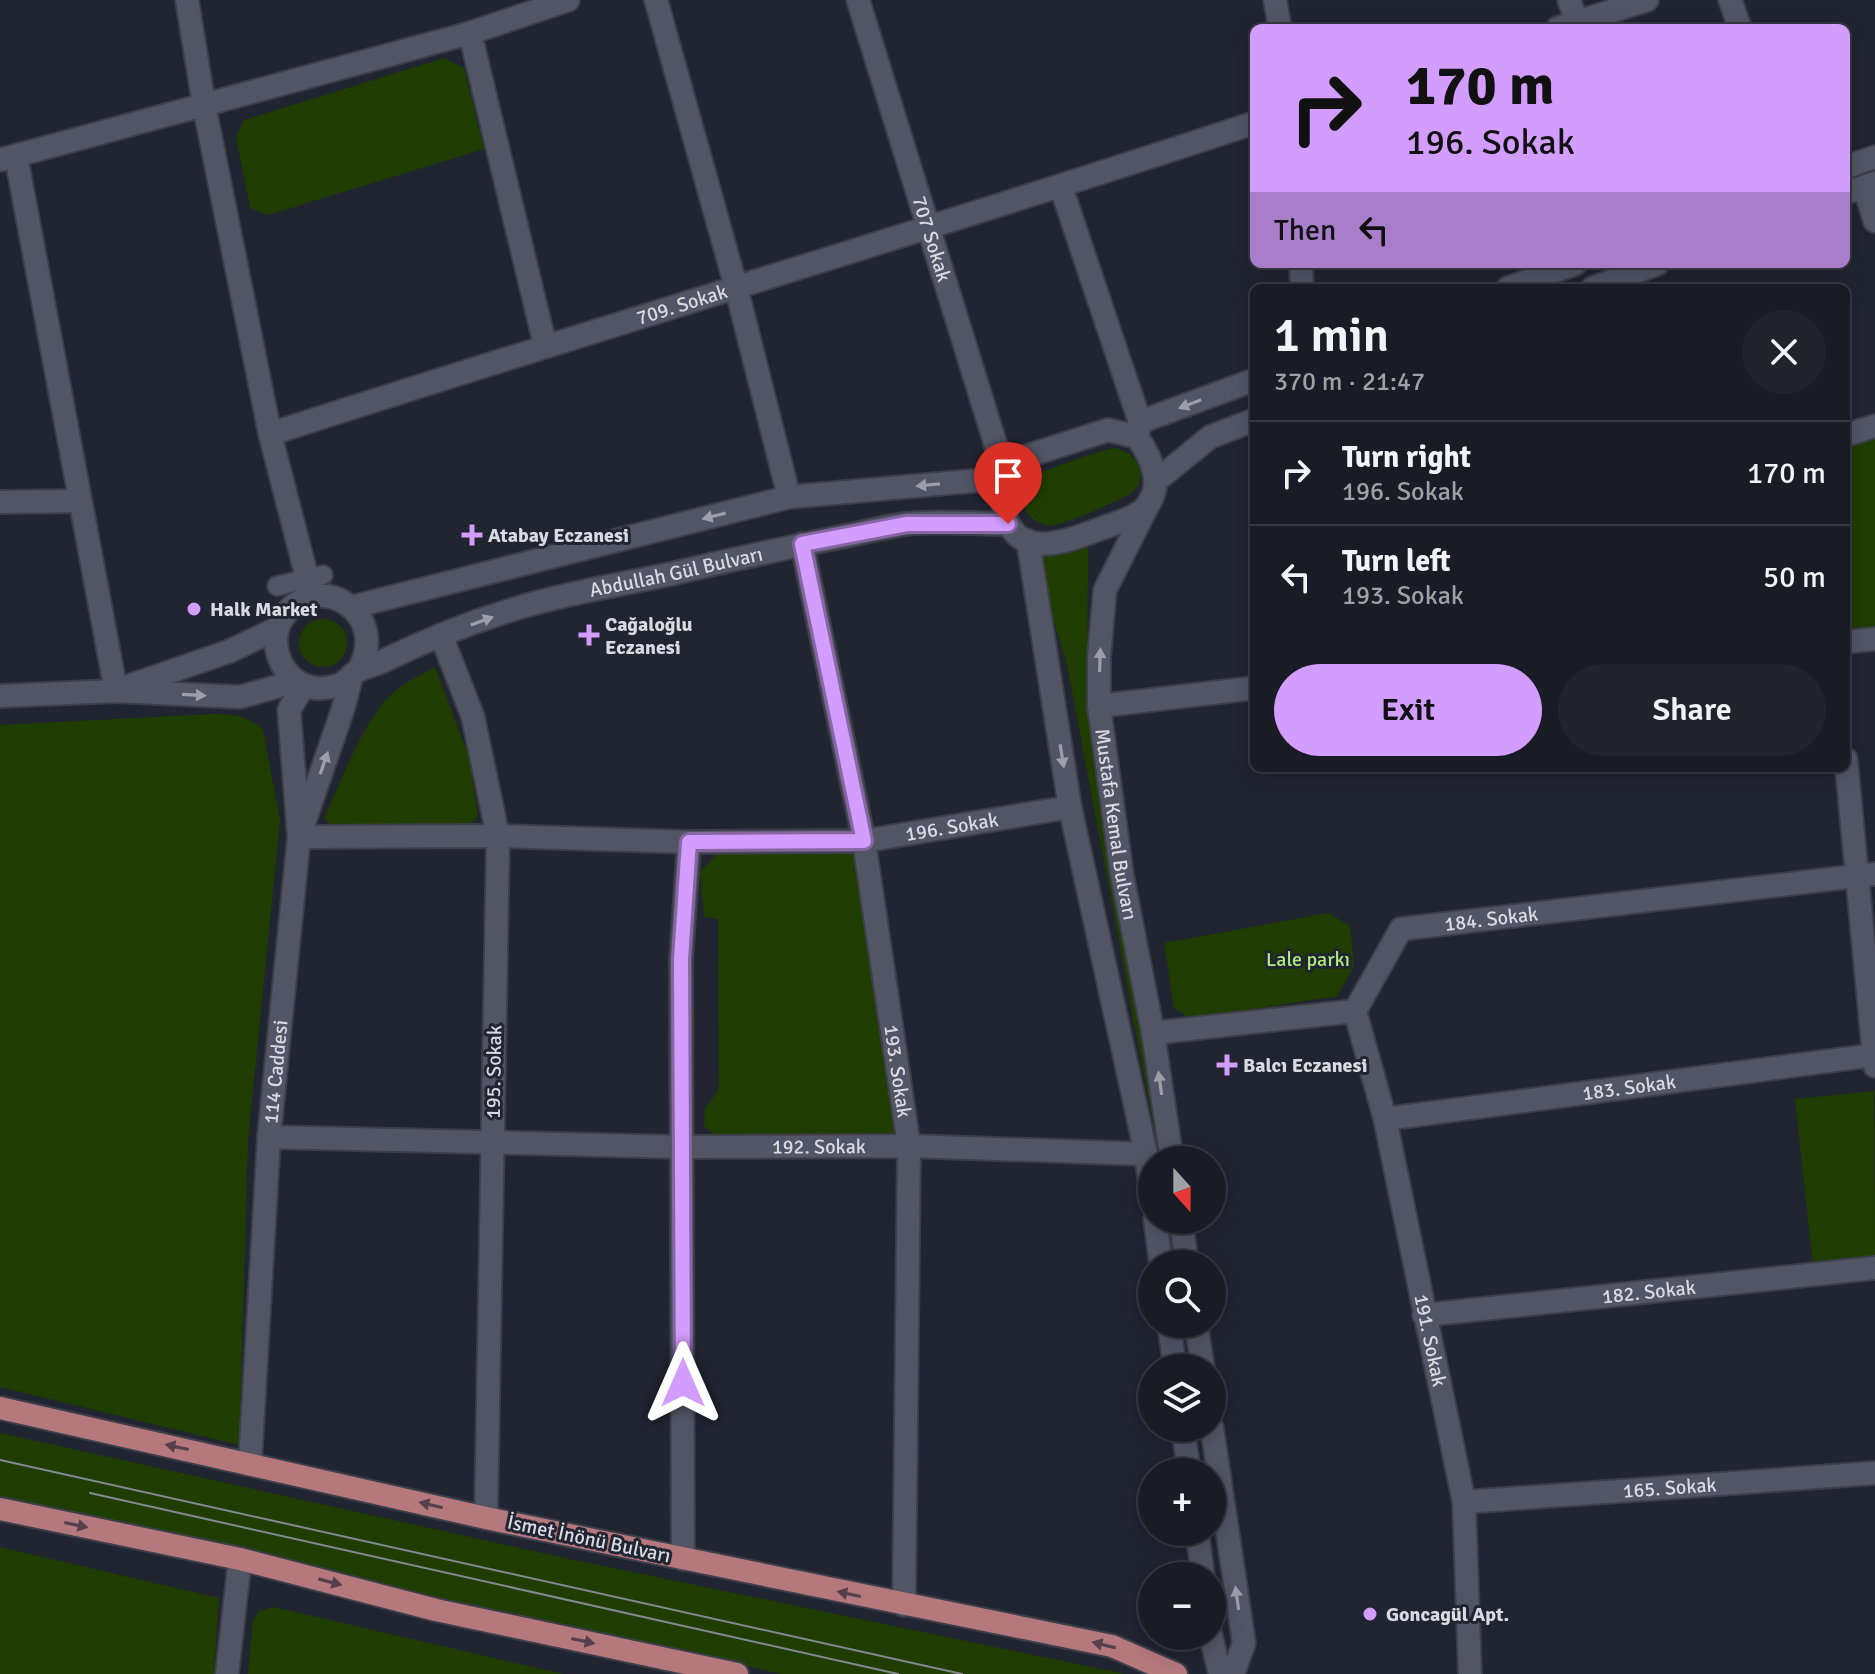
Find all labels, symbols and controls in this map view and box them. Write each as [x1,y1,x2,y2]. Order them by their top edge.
text: 170 m [1406,51,1554,120]
icon: right [1274,56,1378,160]
text: 196. Sokak [1406,120,1575,165]
street label: 707 Sokak [907,193,957,285]
icon: left [1352,208,1396,252]
text: Then [1274,212,1336,249]
street label: 709. Sokak [633,278,730,330]
text: 1 min [1274,306,1389,365]
button: close [1742,310,1826,394]
text: 370 m · 21:47 [1274,366,1425,398]
one-way arrow [1178,398,1202,411]
text: Turn right [1342,439,1471,476]
pin [974,442,1042,524]
icon: right [1274,451,1318,495]
icon: arrive [986,454,1030,498]
text: 170 m [1747,455,1826,492]
text: 196. Sokak [1342,476,1464,508]
one-way arrow [915,479,940,492]
one-way arrow [701,511,726,523]
place label: Atabay Eczanesi [488,523,629,548]
marker: Atabay Eczanesi [463,526,481,544]
street label: Abdullah Gül Bulvarı [587,541,765,602]
text: Turn left [1342,543,1451,580]
icon: left [1274,555,1318,599]
text: 50 m [1763,559,1826,596]
text: 193. Sokak [1342,580,1464,612]
place label: Halk Market [210,597,318,622]
marker: Halk Market [185,600,203,618]
place label: Cağaloğlu Eczanesi [605,612,693,660]
one-way arrow [470,614,494,626]
marker: Cağaloğlu Eczanesi [580,626,598,644]
one-way arrow [1093,647,1106,672]
button: Exit [1274,664,1542,756]
button: Share [1558,664,1826,756]
one-way arrow [182,688,207,701]
street label: Mustafa Kemal Bulvarı [1090,727,1143,922]
one-way arrow [1056,744,1069,769]
one-way arrow [318,751,330,775]
street label: 196. Sokak [903,807,1000,846]
street label: 184. Sokak [1443,901,1539,936]
park label: Lale parkı [1266,947,1350,972]
street label: 114 Caddesi [258,1019,293,1125]
street label: 193. Sokak [879,1023,917,1119]
street label: 195. Sokak [481,1025,507,1119]
place label: Balcı Eczanesi [1243,1053,1367,1078]
marker: Balcı Eczanesi [1218,1056,1236,1074]
street label: 183. Sokak [1581,1069,1677,1106]
one-way arrow [1153,1070,1166,1095]
street label: 192. Sokak [772,1134,866,1159]
north arrow [1138,1146,1226,1234]
map controls [1138,1146,1226,1650]
button: search [1138,1250,1226,1338]
street label: 182. Sokak [1601,1274,1697,1309]
street label: 191. Sokak [1409,1292,1452,1389]
position arrow [641,1341,725,1425]
button: layers [1138,1354,1226,1442]
one-way arrow [164,1440,189,1453]
button: + [1138,1458,1226,1546]
street label: 165. Sokak [1622,1472,1717,1503]
one-way arrow [418,1498,443,1511]
street label: İsmet İnönü Bulvarı [505,1509,673,1569]
one-way arrow [64,1519,89,1531]
button: − [1138,1562,1226,1650]
one-way arrow [317,1577,342,1589]
one-way arrow [1231,1586,1243,1611]
one-way arrow [836,1587,861,1600]
place label: Goncagül Apt. [1386,1602,1509,1627]
marker: Goncagül Apt. [1361,1605,1379,1623]
one-way arrow [571,1635,596,1648]
one-way arrow [1091,1639,1116,1651]

